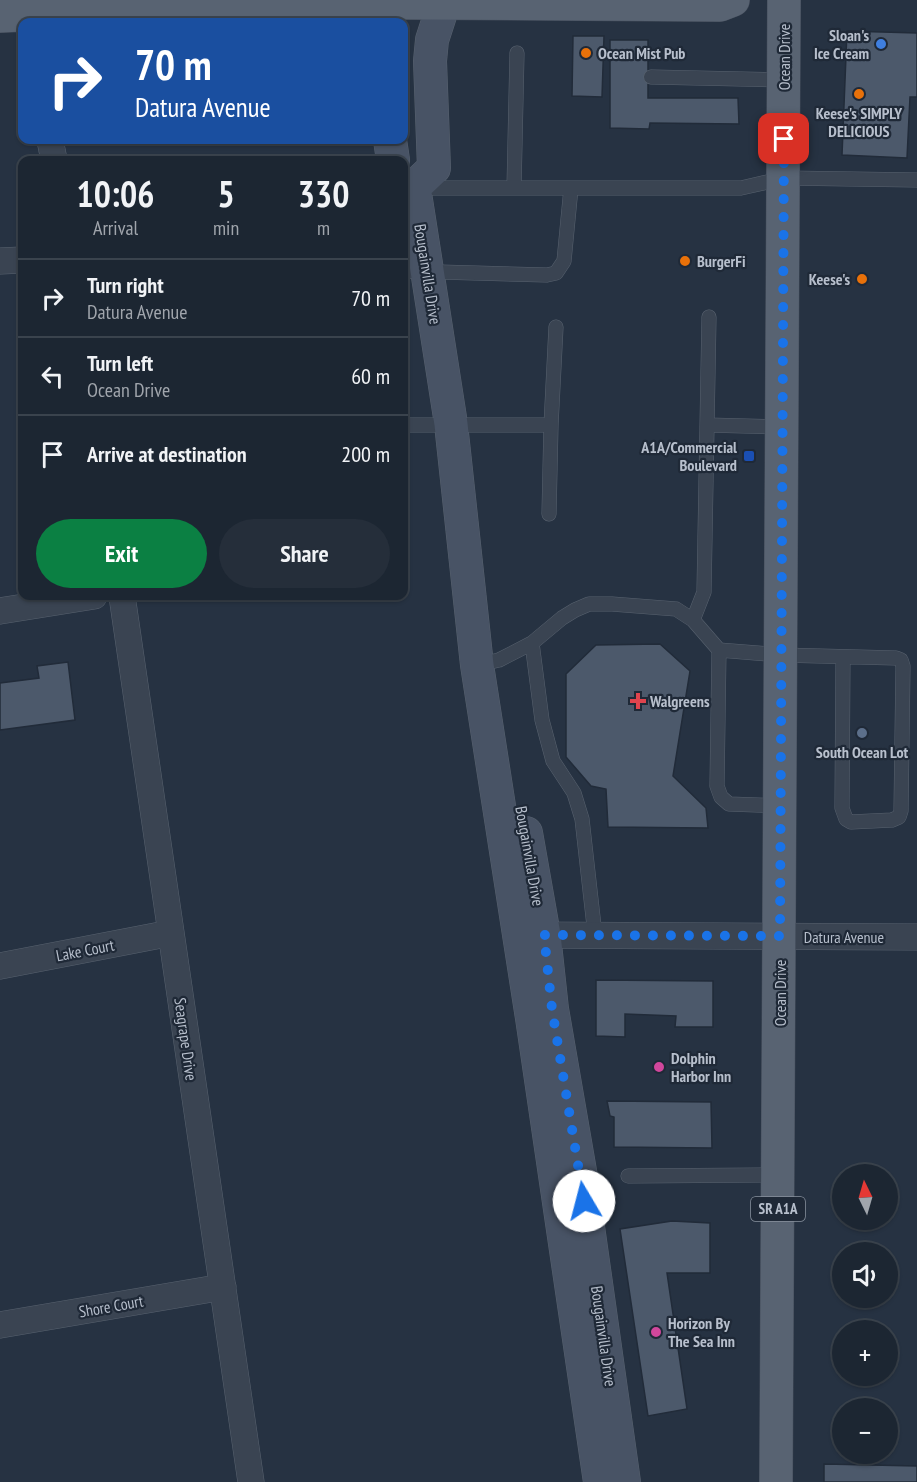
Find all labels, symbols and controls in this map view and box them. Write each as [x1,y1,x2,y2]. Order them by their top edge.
street label: Ocean Drive [774,24,794,90]
place label: Sloan's Ice Cream [814,25,869,63]
text: 70 m [135,37,212,92]
marker: Sloan's Ice Cream [874,37,888,51]
icon: right [36,42,114,120]
place label: Ocean Mist Pub [598,43,685,63]
marker: Ocean Mist Pub [579,46,593,60]
marker: Keese's SIMPLY DELICIOUS [852,87,866,101]
text: Datura Avenue [135,90,271,124]
place label: Keese's SIMPLY DELICIOUS [816,103,902,141]
pin [758,113,809,164]
icon: arrive [767,122,800,155]
text: 10:06 [77,170,154,217]
text: 5 [217,170,235,217]
text: 330 [298,170,349,217]
text: Arrival [93,215,138,241]
text: min [213,215,239,241]
text: m [317,215,330,241]
street label: Bougainvilla Drive [410,222,446,326]
place label: BurgerFi [697,251,746,271]
marker: BurgerFi [678,254,692,268]
place label: Keese's [809,269,850,289]
text: Turn right [87,271,164,299]
marker: Keese's [855,272,869,286]
icon: right [36,282,69,315]
text: 70 m [351,284,390,312]
text: Datura Avenue [87,299,187,325]
text: Turn left [87,349,153,377]
icon: left [36,360,69,393]
text: 60 m [351,362,390,390]
text: Ocean Drive [87,377,170,403]
place label: A1A/Commercial Boulevard [640,437,737,475]
icon: arrive [36,438,69,471]
text: Arrive at destination [87,440,247,468]
text: 200 m [341,440,390,468]
marker: A1A/Commercial Boulevard [742,449,756,463]
button: Exit [36,519,207,588]
button: Share [219,519,390,588]
place label: Walgreens [649,691,710,711]
marker: Walgreens [631,694,645,708]
marker: South Ocean Lot [855,726,869,740]
place label: South Ocean Lot [816,742,909,762]
street label: Bougainvilla Drive [511,804,549,908]
street label: Datura Avenue [804,927,884,947]
street label: Lake Court [54,934,116,965]
street label: Ocean Drive [770,960,790,1026]
street label: Seagrape Drive [170,996,202,1082]
place label: Dolphin Harbor Inn [671,1048,731,1086]
marker: Dolphin Harbor Inn [652,1060,666,1074]
north arrow [832,1164,898,1230]
map controls [832,1164,898,1464]
position arrow [552,1169,616,1233]
road number: SR A1A [751,1197,805,1221]
button: sound [832,1242,898,1308]
street label: Bougainvilla Drive [587,1284,621,1388]
street label: Shore Court [77,1290,145,1321]
place label: Horizon By The Sea Inn [668,1313,735,1351]
button: + [832,1320,898,1386]
marker: Horizon By The Sea Inn [649,1325,663,1339]
button: − [832,1398,898,1464]

